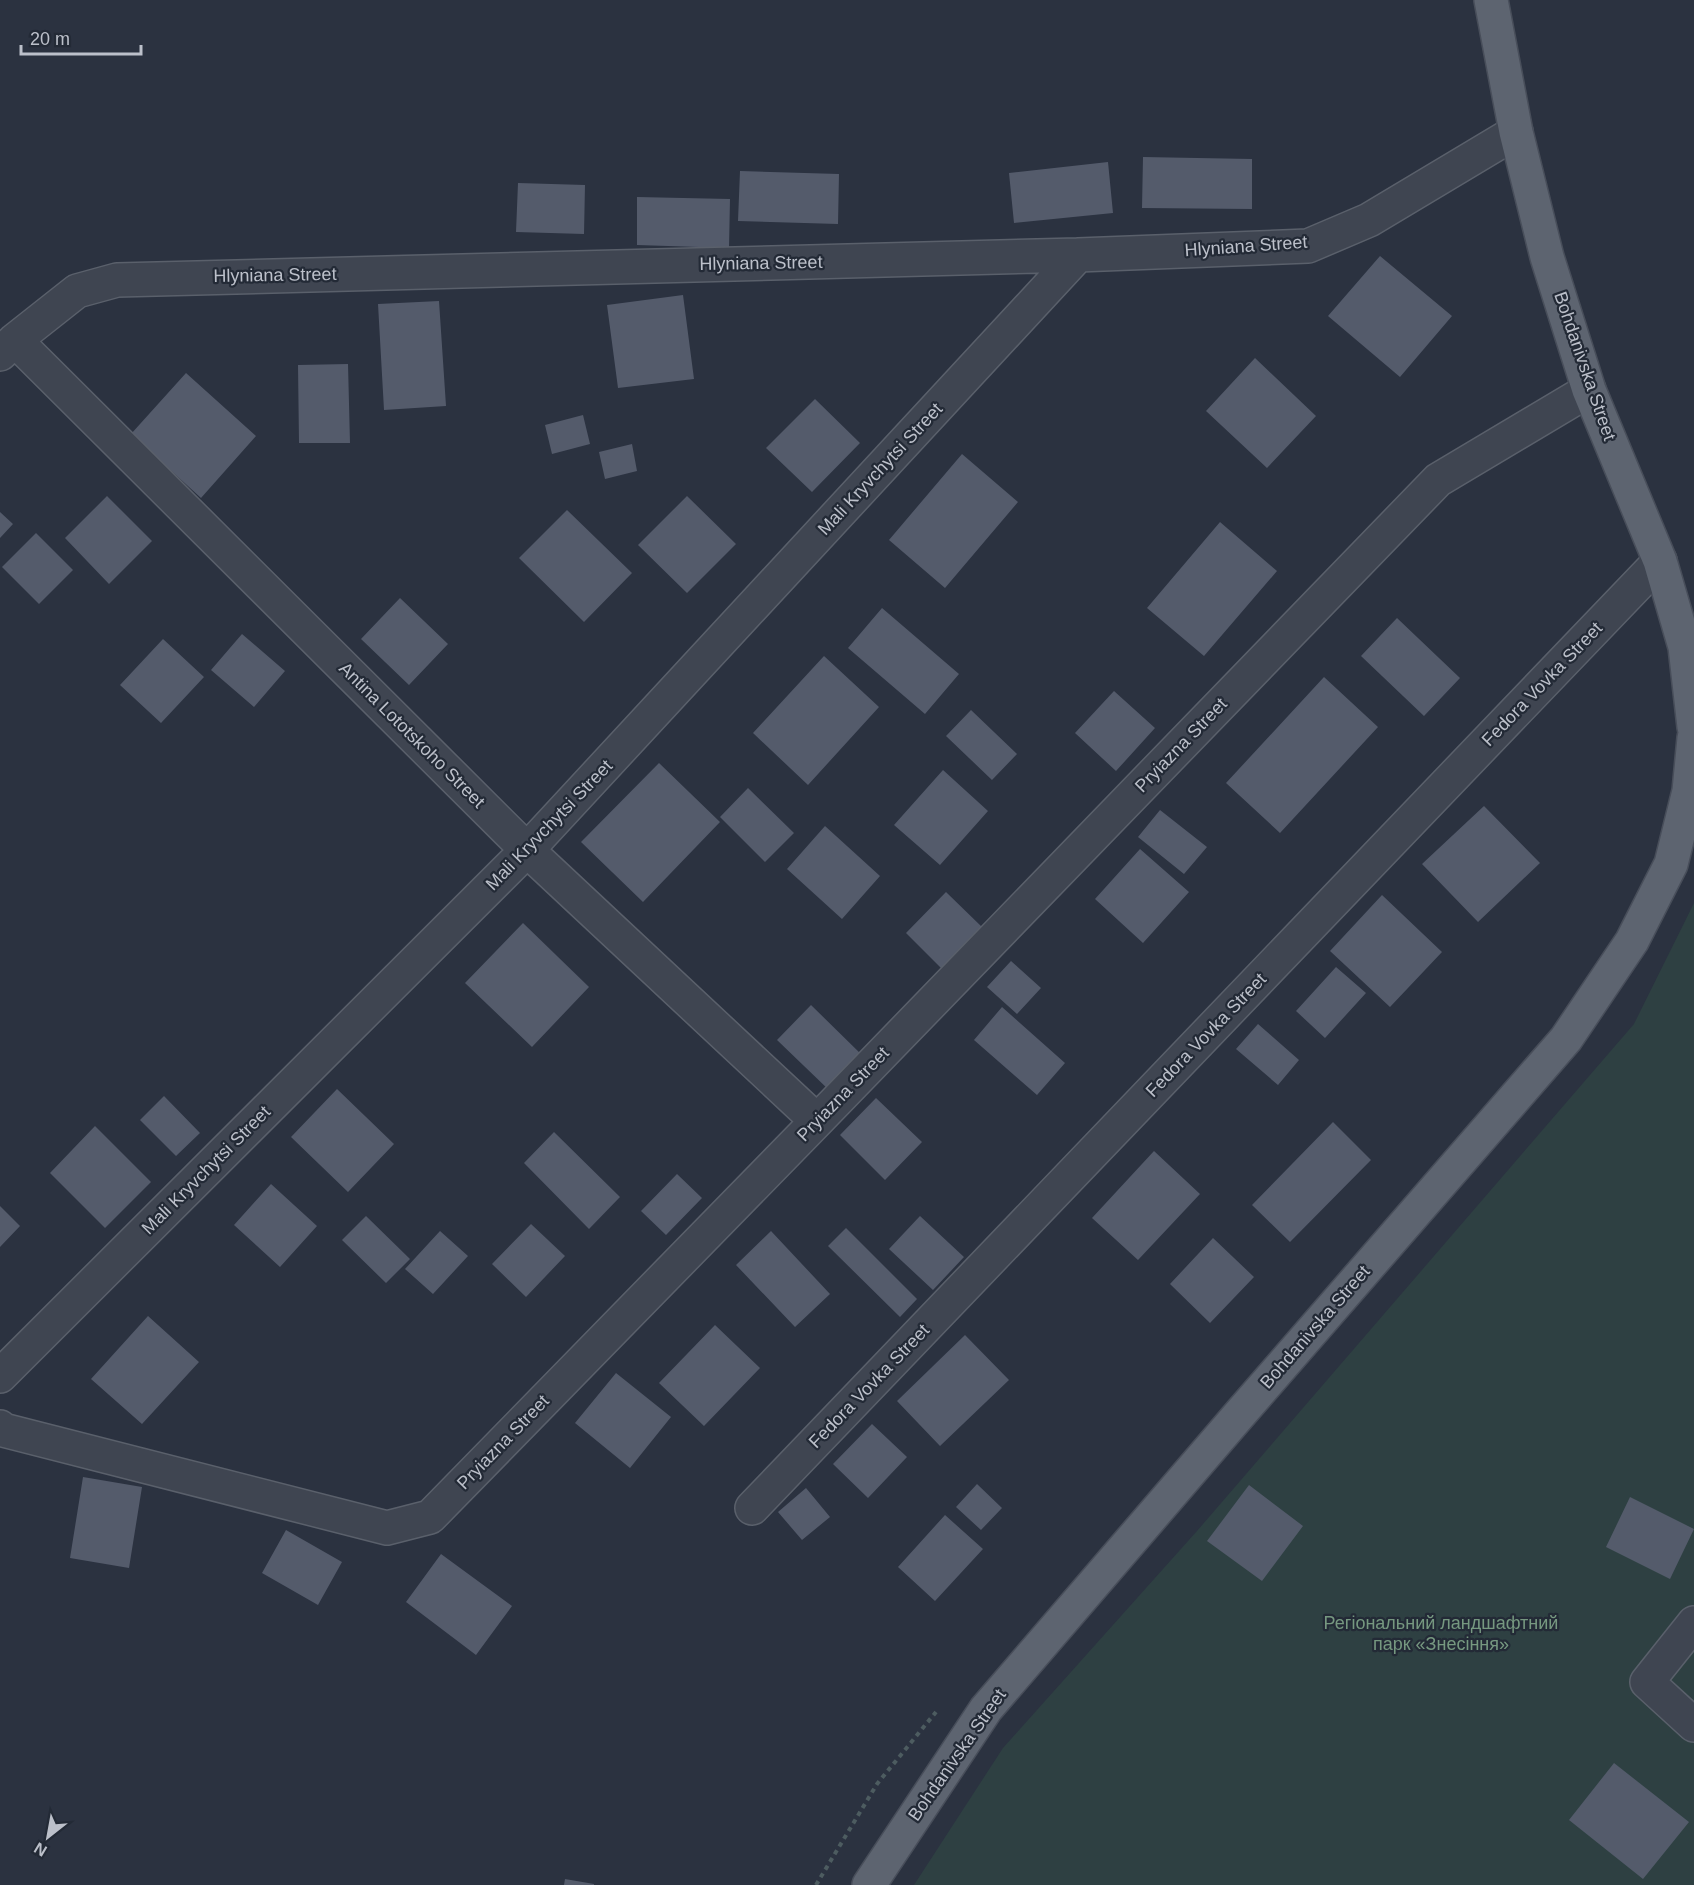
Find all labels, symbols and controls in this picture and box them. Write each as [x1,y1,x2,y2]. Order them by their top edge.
scale bar [21,18,141,56]
text: 20 m [30,29,70,49]
street label: Hlyniana Street [1184,232,1308,260]
street label: Hlyniana Street [699,252,823,274]
street label: Hlyniana Street [213,264,337,286]
street label: Bohdanivska Street [1550,289,1620,443]
street label: Mali Kryvchytsi Street [814,399,946,539]
street label: Fedora Vovka Street [1478,618,1606,750]
street label: Antina Lototskoho Street [335,658,489,812]
street label: Pryiazna Street [1131,694,1231,796]
street label: Mali Kryvchytsi Street [482,756,616,894]
street label: Fedora Vovka Street [1142,969,1270,1101]
street label: Pryiazna Street [793,1043,893,1145]
street label: Mali Kryvchytsi Street [138,1102,274,1238]
street label: Bohdanivska Street [1256,1262,1374,1392]
street label: Fedora Vovka Street [805,1320,933,1452]
street label: Pryiazna Street [453,1391,553,1493]
park label: Регіональний ландшафтний парк «Знесіння» [1324,1613,1558,1654]
street label: Bohdanivska Street [904,1685,1010,1825]
north arrow [18,1807,78,1867]
text: N [31,1839,50,1860]

